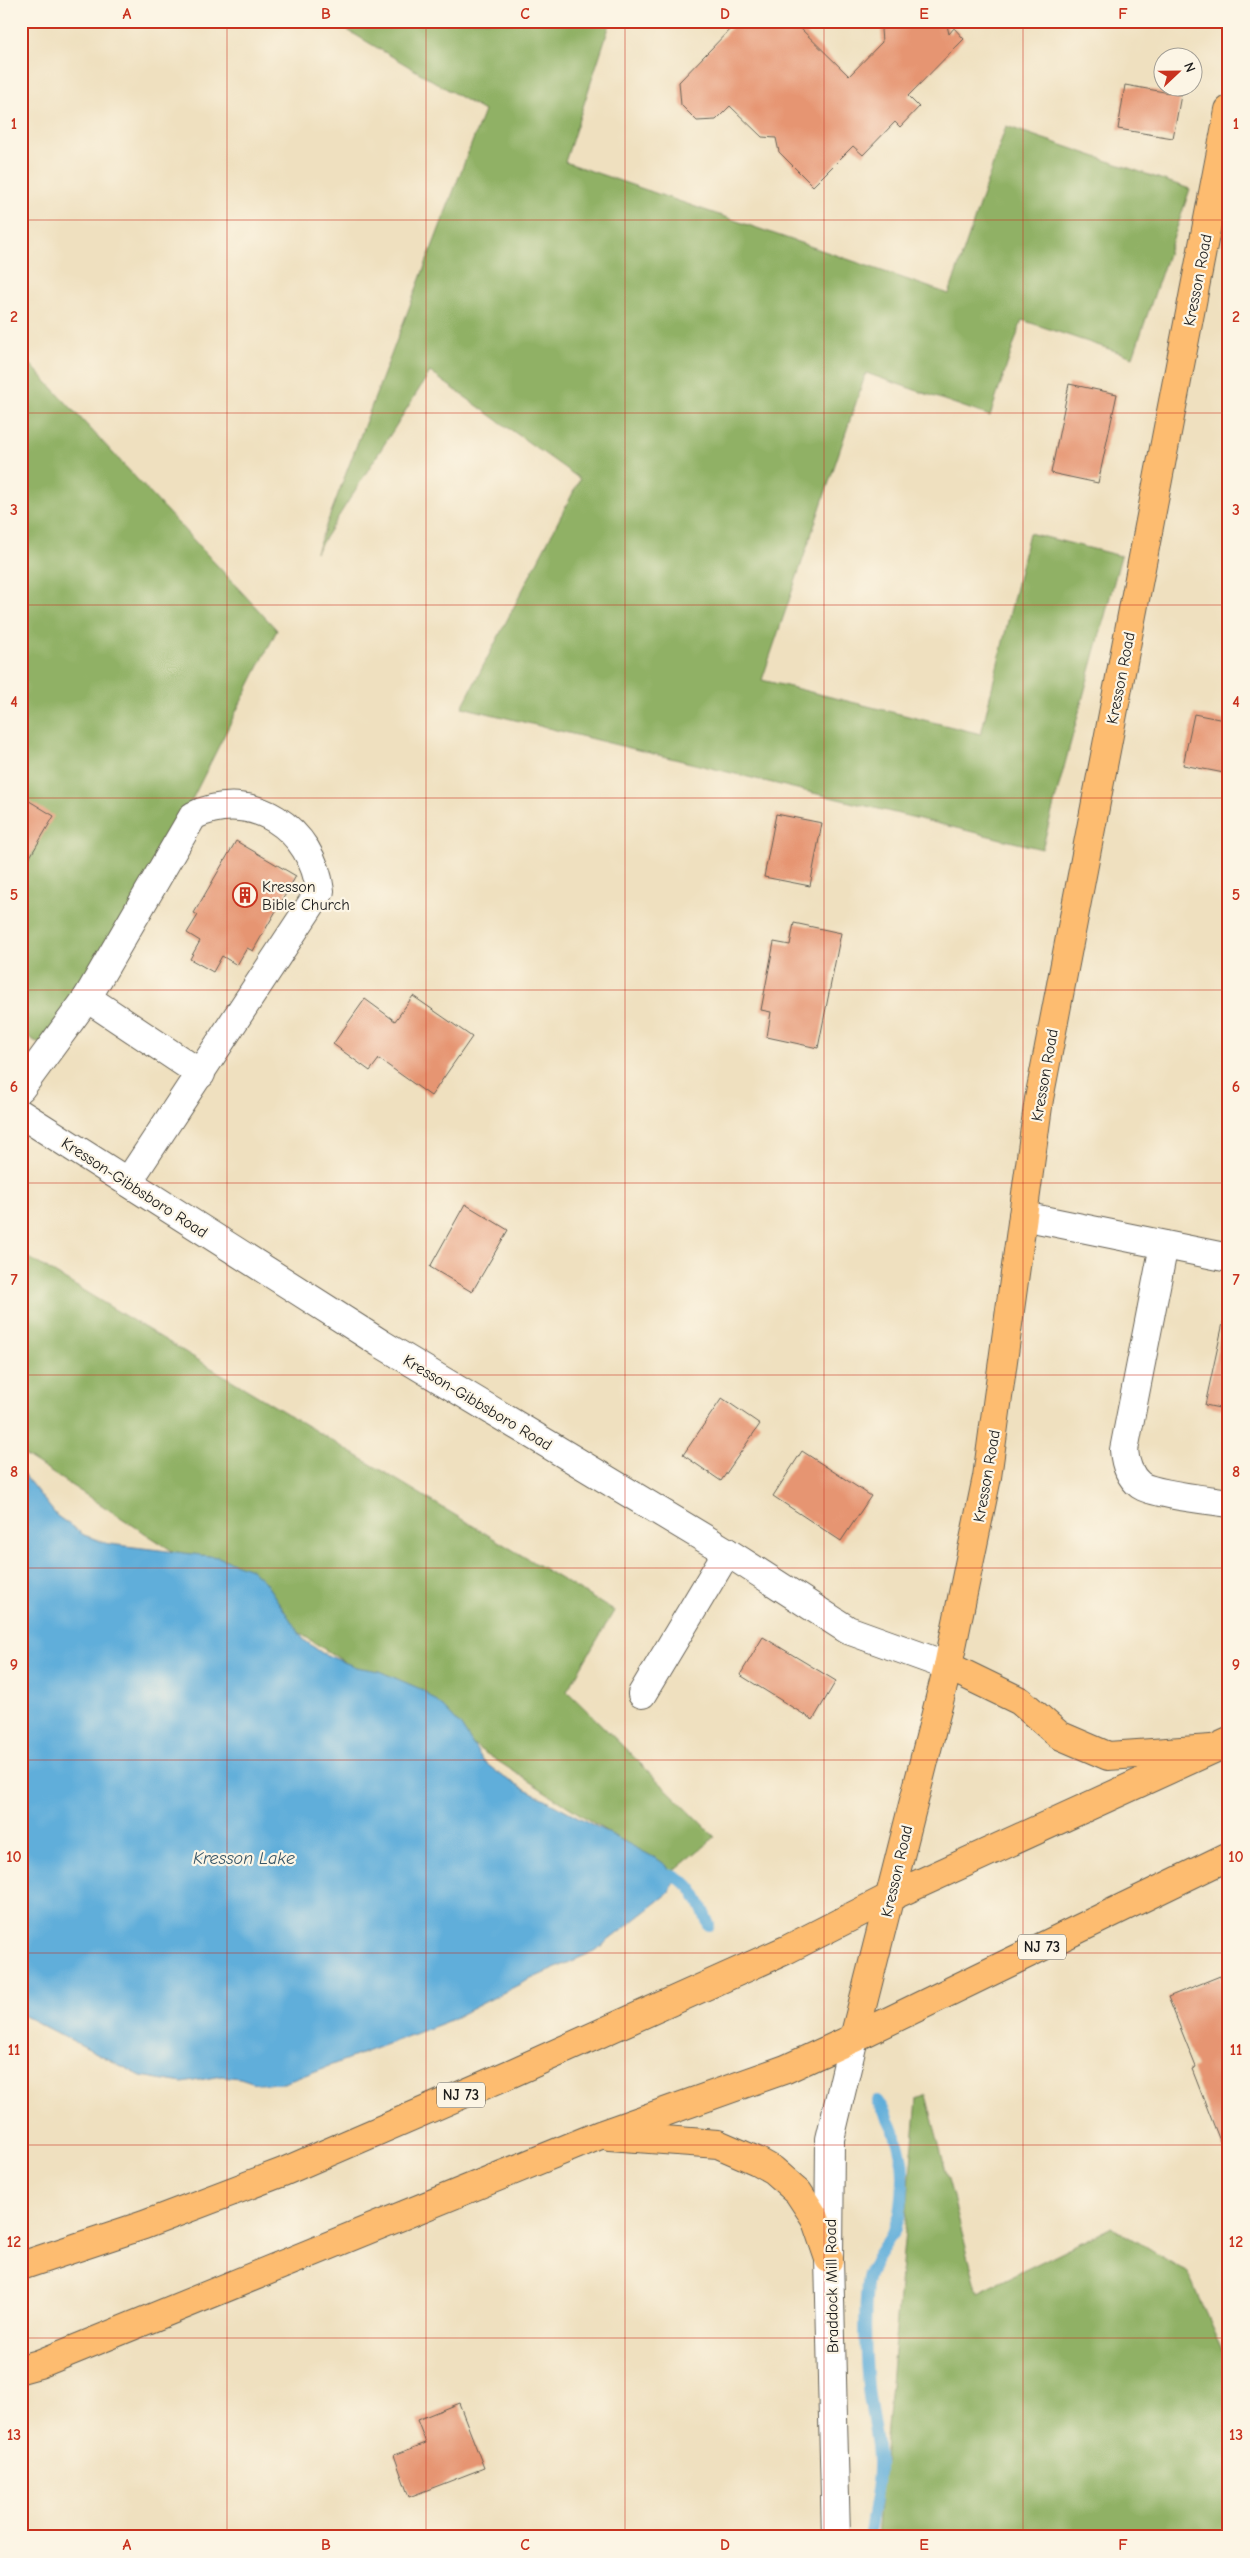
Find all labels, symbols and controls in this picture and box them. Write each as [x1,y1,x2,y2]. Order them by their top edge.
text: A [123,5,132,23]
text: B [321,5,331,23]
text: C [520,5,530,23]
text: D [720,5,730,23]
text: E [919,5,929,23]
text: F [1118,5,1128,23]
north arrow [1152,48,1202,98]
text: N [1180,60,1199,75]
text: 1 [11,115,17,133]
text: 1 [1233,115,1239,133]
street label: Kresson Road [1180,233,1216,328]
text: 2 [10,308,18,326]
text: 2 [1232,308,1240,326]
text: 3 [10,501,18,519]
text: 3 [1232,501,1240,519]
street label: Kresson Road [1103,631,1139,726]
text: 4 [10,693,18,711]
text: 4 [1232,693,1240,711]
place label: Kresson Bible Church [262,878,350,914]
building icon: Kresson Bible Church [232,882,258,908]
text: 5 [10,886,18,904]
text: 5 [1232,886,1240,904]
street label: Kresson Road [1028,1028,1062,1123]
text: 6 [10,1078,18,1096]
text: 6 [1232,1078,1240,1096]
street label: Kresson-Gibbsboro Road [58,1134,211,1242]
text: 7 [10,1271,18,1289]
text: 7 [1232,1271,1240,1289]
street label: Kresson-Gibbsboro Road [400,1351,555,1454]
street label: Kresson Road [970,1429,1004,1524]
text: 8 [10,1463,18,1481]
text: 8 [1232,1463,1240,1481]
text: 9 [10,1656,18,1674]
text: 9 [1232,1656,1240,1674]
street label: Kresson Road [878,1824,916,1919]
text: 10 [6,1848,22,1866]
water label: Kresson Lake [193,1848,295,1869]
text: 10 [1228,1848,1244,1866]
road number: NJ 73 [1018,1934,1066,1960]
text: 11 [8,2041,20,2059]
text: 11 [1230,2041,1242,2059]
road number: NJ 73 [437,2082,485,2108]
street label: Braddock Mill Road [822,2219,842,2353]
text: 12 [7,2233,21,2251]
text: 12 [1229,2233,1243,2251]
text: 13 [7,2426,21,2444]
text: 13 [1229,2426,1243,2444]
text: A [123,2536,132,2554]
text: B [321,2536,331,2554]
text: C [520,2536,530,2554]
text: D [720,2536,730,2554]
text: E [919,2536,929,2554]
text: F [1118,2536,1128,2554]

